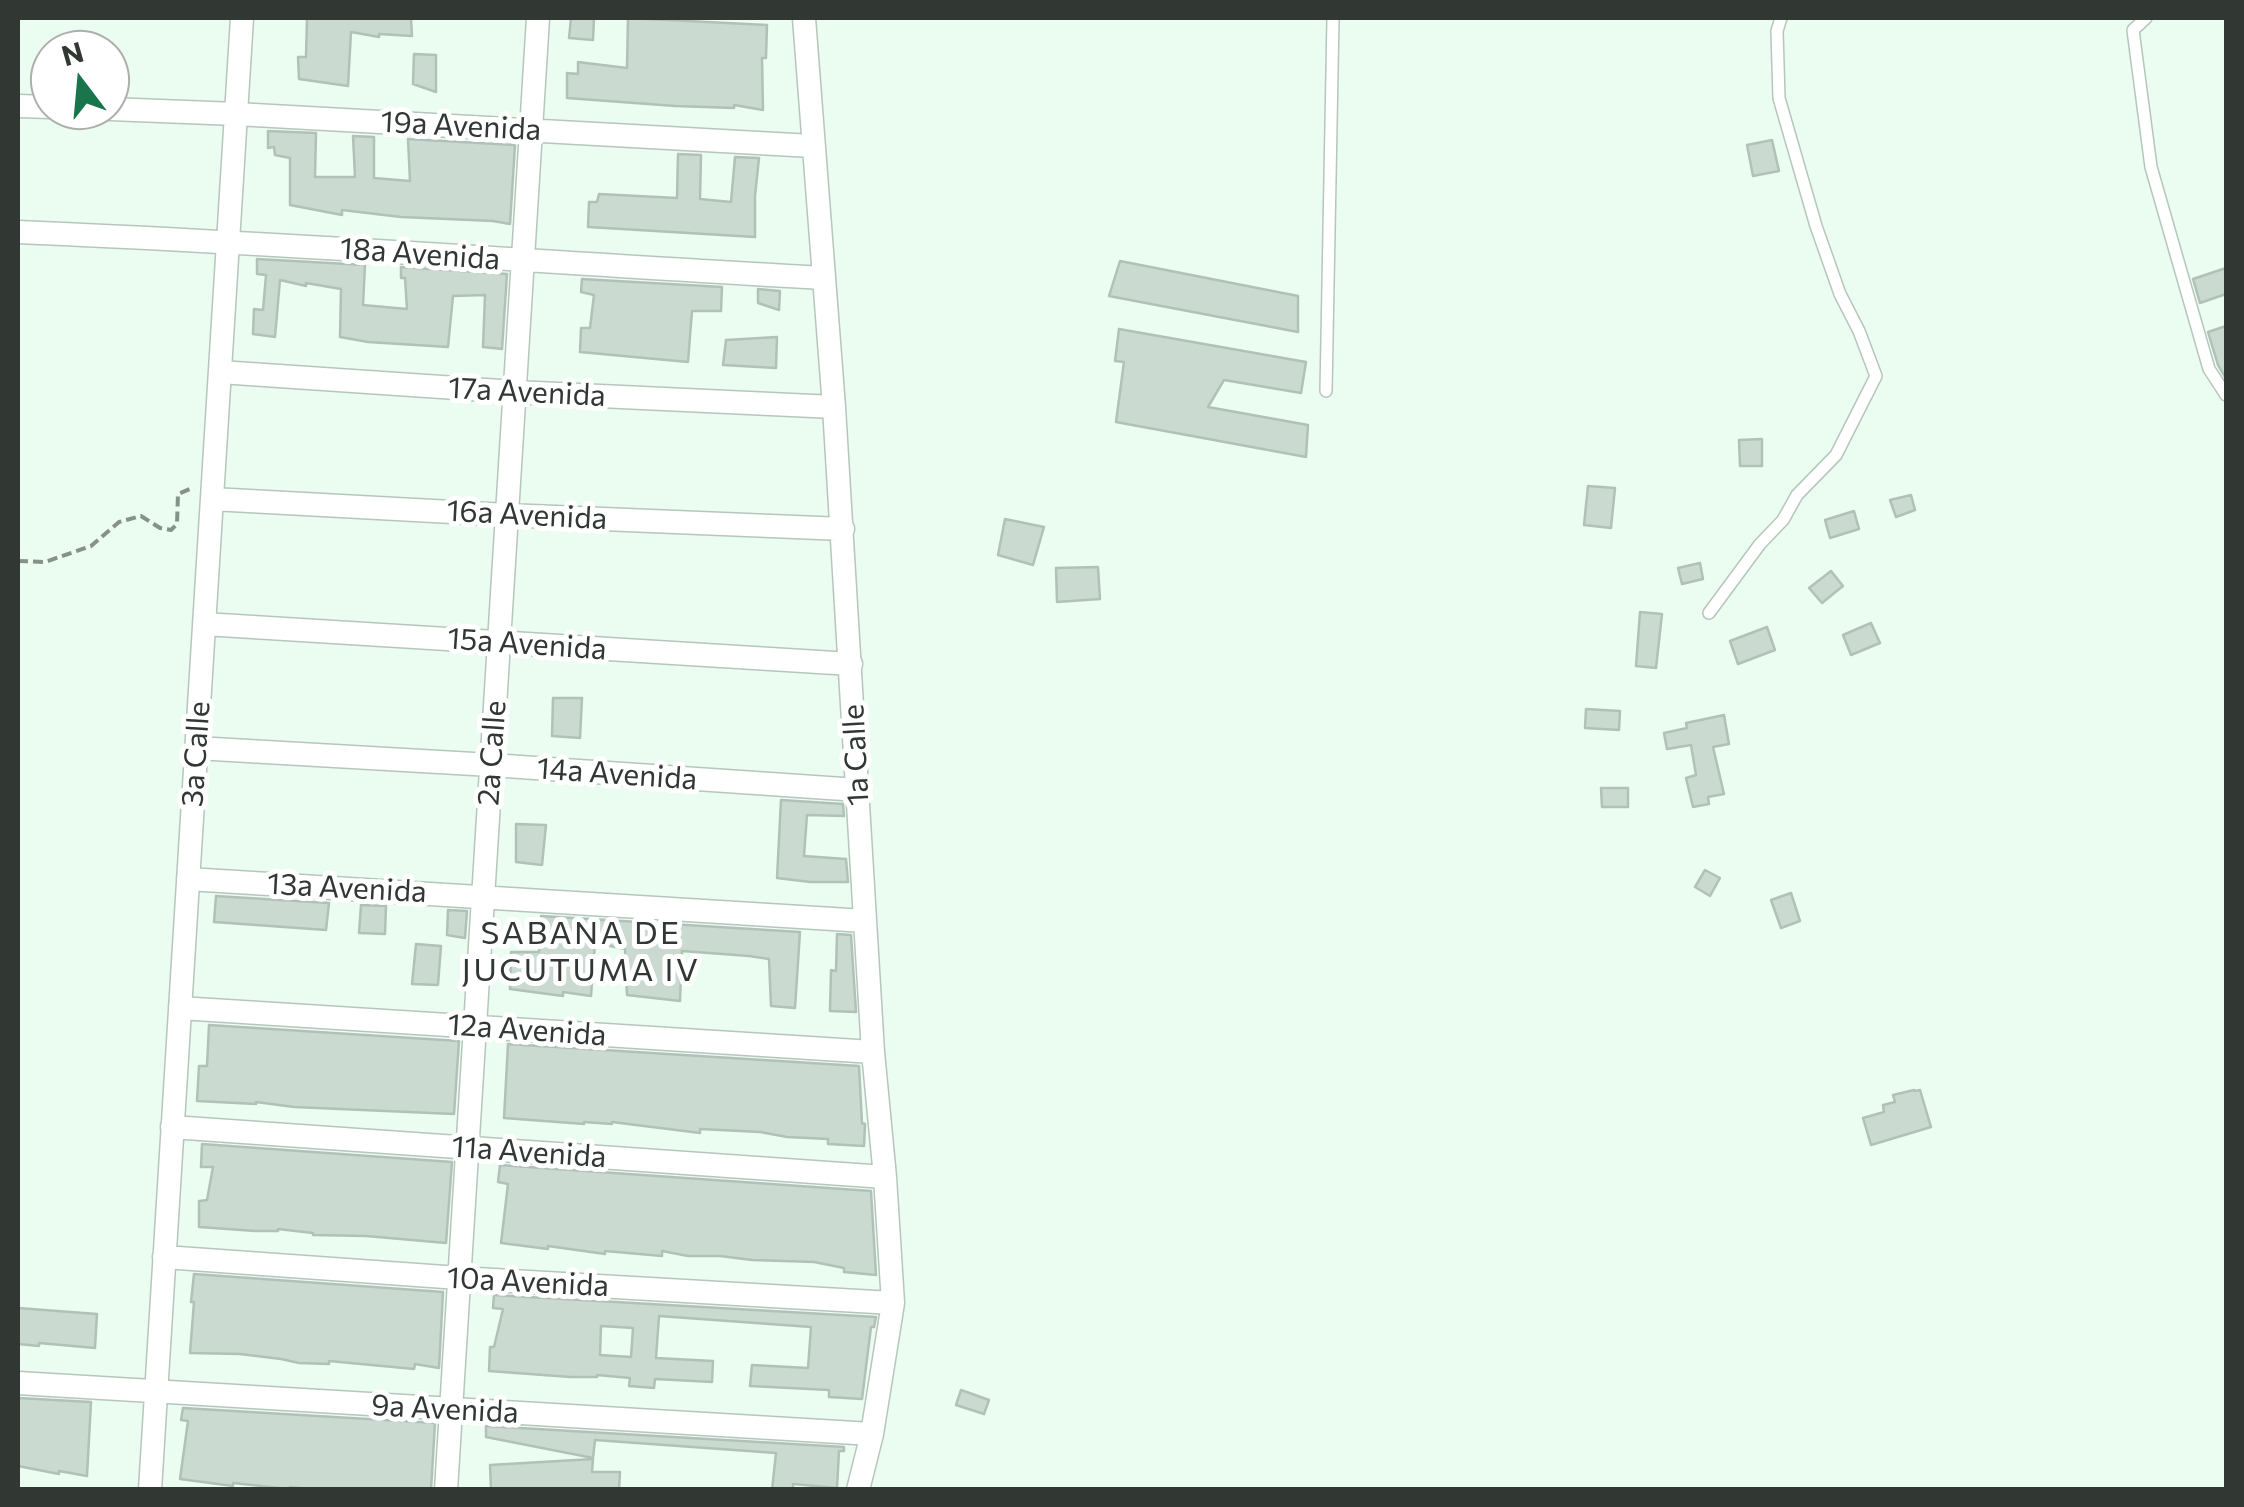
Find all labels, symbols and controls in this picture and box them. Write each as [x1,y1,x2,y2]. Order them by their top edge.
north arrow [30,30,130,130]
text: N [58,34,87,72]
street label: 19a Avenida [380,104,542,148]
street label: 18a Avenida [339,230,501,278]
street label: 17a Avenida [447,370,607,414]
street label: 16a Avenida [446,493,608,537]
street label: 15a Avenida [446,620,608,668]
street label: 2a Calle [470,699,514,807]
street label: 3a Calle [174,700,218,808]
street label: 1a Calle [835,703,877,807]
street label: 14a Avenida [536,750,698,798]
street label: 13a Avenida [266,866,428,910]
district label: SABANA DE JUCUTUMA IV [462,914,700,989]
street label: 12a Avenida [446,1006,608,1054]
street label: 11a Avenida [450,1129,608,1175]
street label: 10a Avenida [446,1260,610,1304]
street label: 9a Avenida [370,1387,520,1431]

